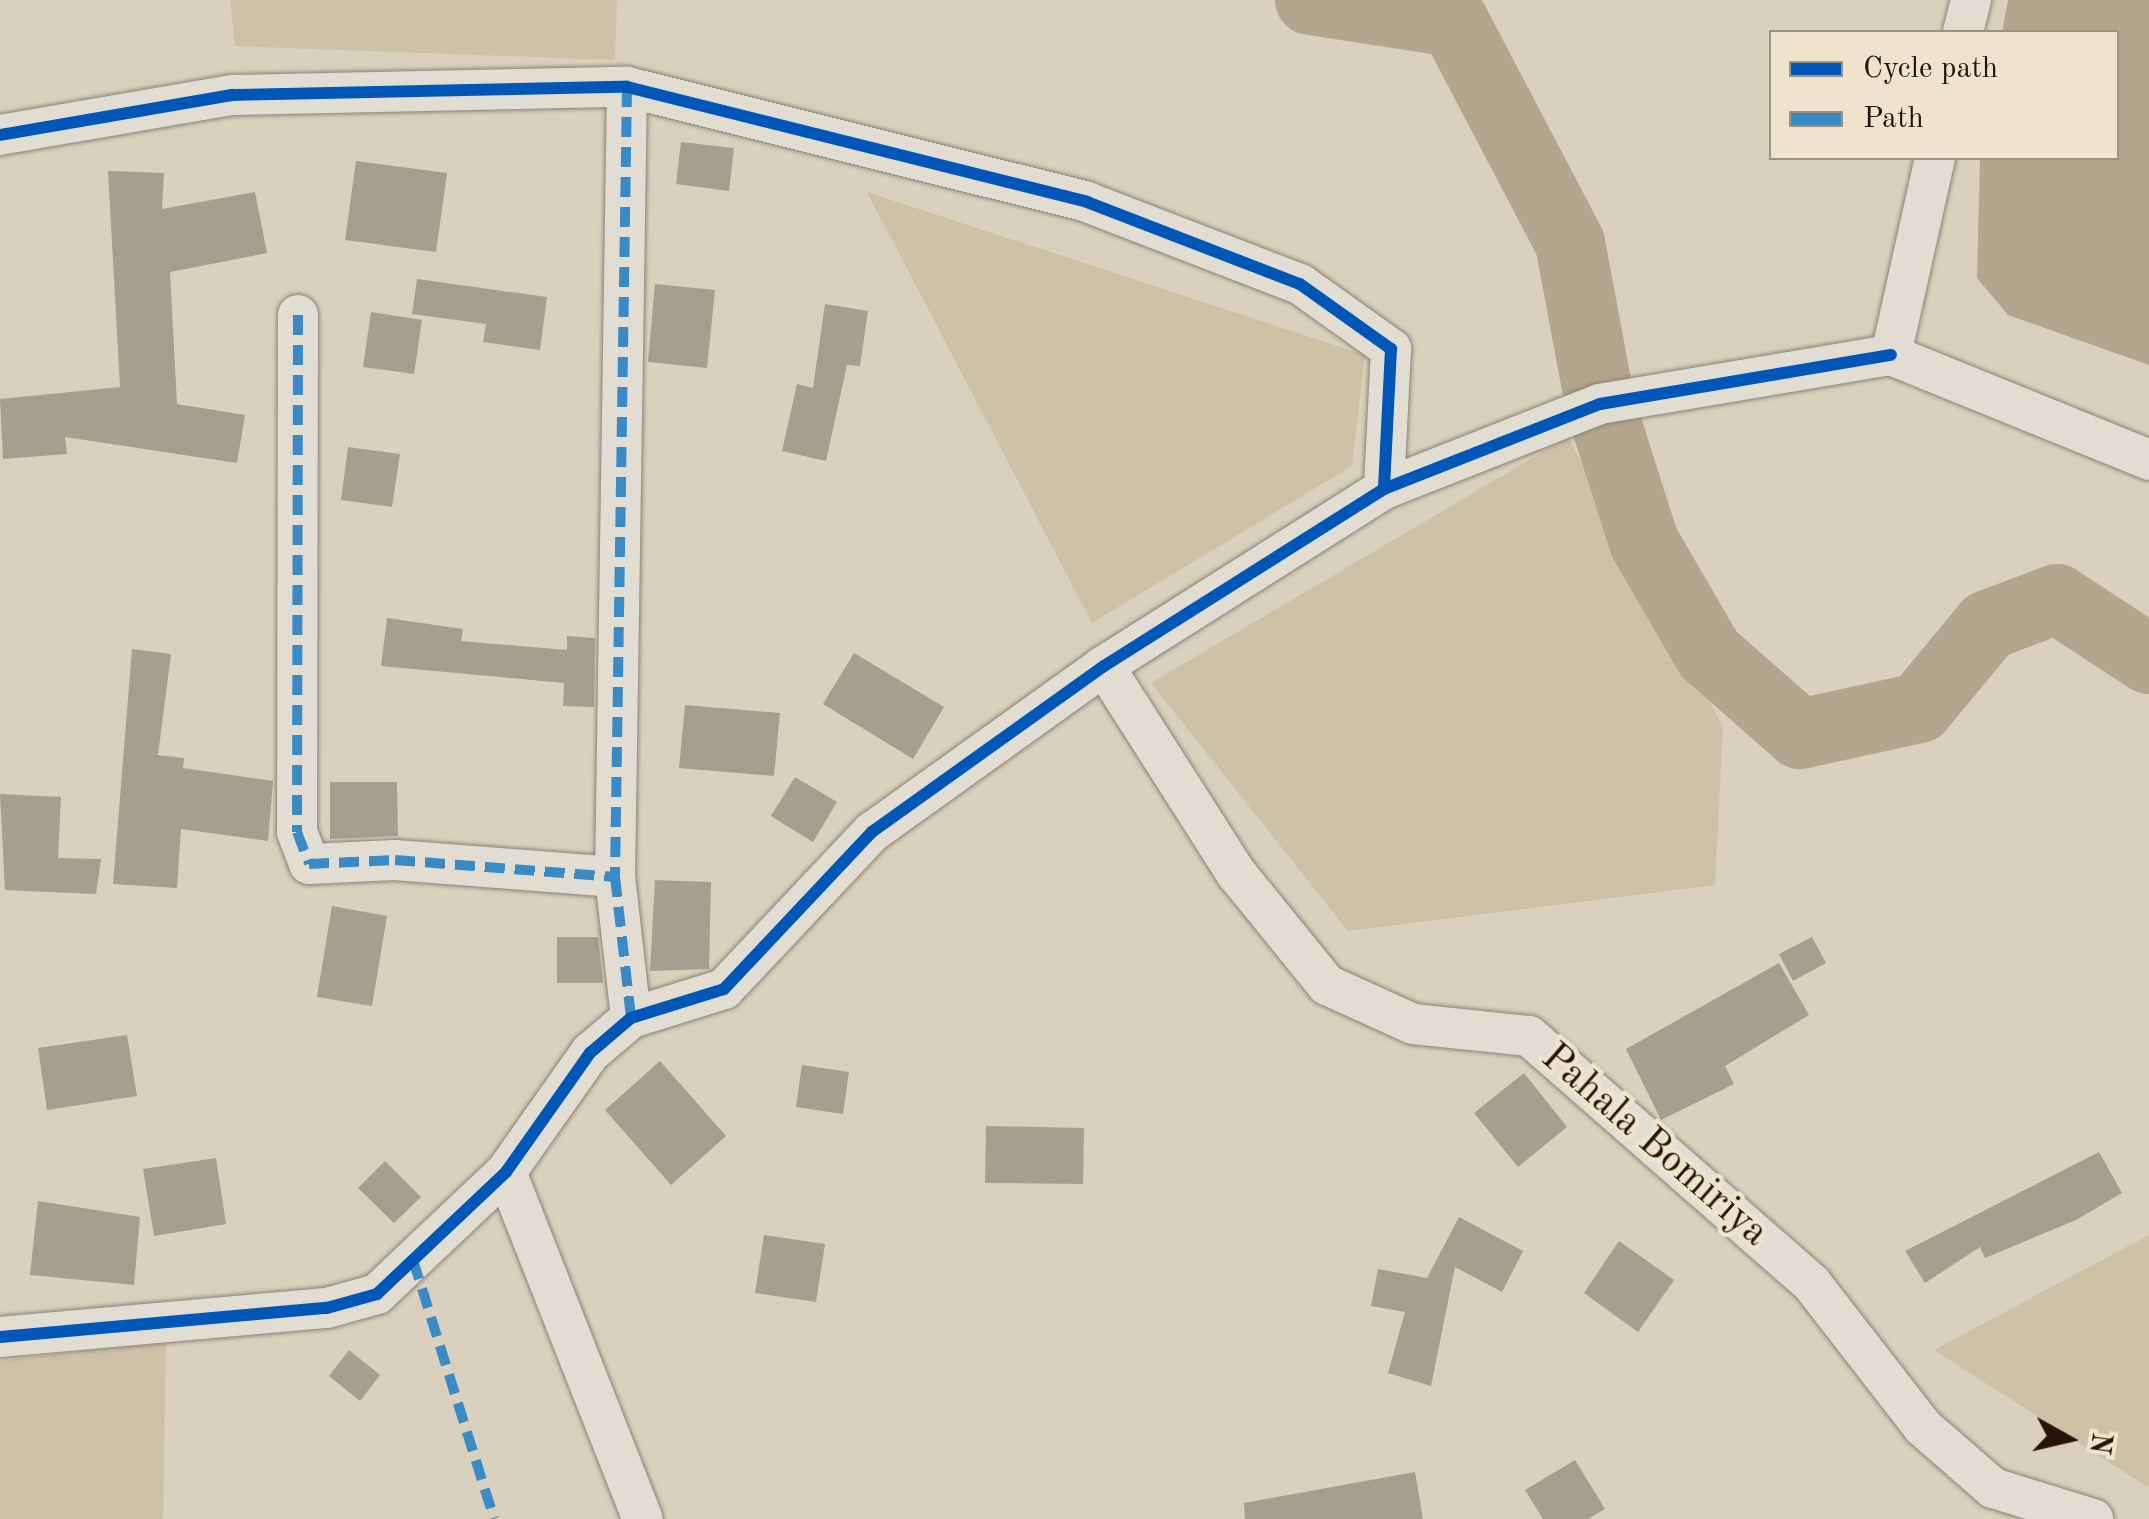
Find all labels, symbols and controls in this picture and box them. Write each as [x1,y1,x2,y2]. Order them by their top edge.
legend [1769,30,2119,160]
text: Cycle path [1863,54,1998,84]
text: Path [1863,104,1924,134]
street label: Pahala Bomiriya [1531,1034,1777,1258]
north arrow [2019,1389,2119,1489]
text: N [2083,1431,2114,1456]

